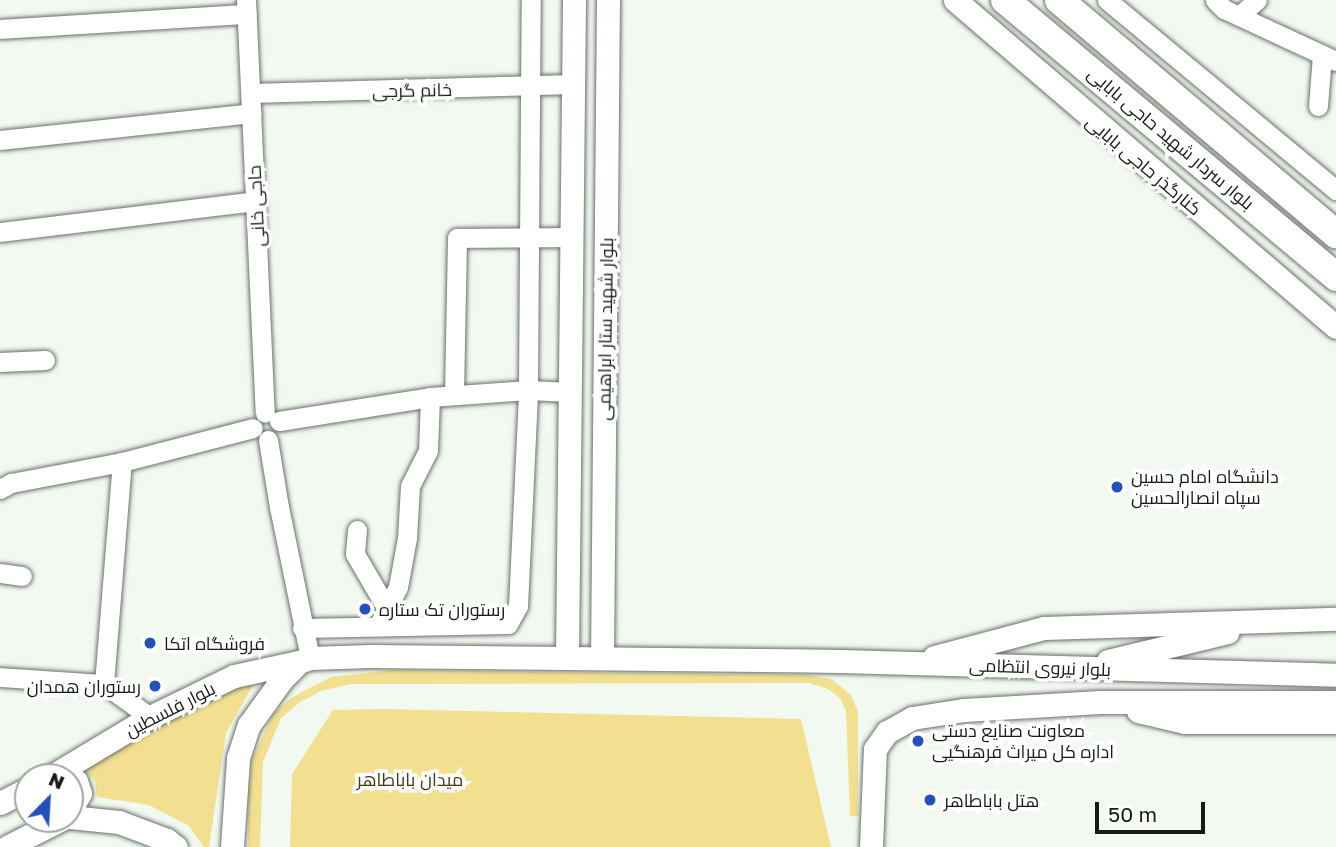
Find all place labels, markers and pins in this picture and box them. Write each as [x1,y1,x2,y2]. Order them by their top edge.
place label: دانشگاه امام حسین سپاه انصارالحسین [1131,466,1279,508]
marker: دانشگاه امام حسین سپاه انصارالحسین [1109,479,1125,495]
place label: رستوران تک ستاره [379,598,505,620]
marker: رستوران تک ستاره [357,601,373,617]
place label: فروشگاه اتکا [164,632,265,654]
marker: فروشگاه اتکا [142,635,158,651]
place label: رستوران همدان [27,675,141,697]
marker: رستوران همدان [147,678,163,694]
place label: معاونت صنایع دستی اداره کل میراث فرهنگیی [932,720,1114,762]
marker: معاونت صنایع دستی اداره کل میراث فرهنگیی [910,733,926,749]
place label: هتل باباطاهر [944,789,1039,811]
marker: هتل باباطاهر [922,792,938,808]

